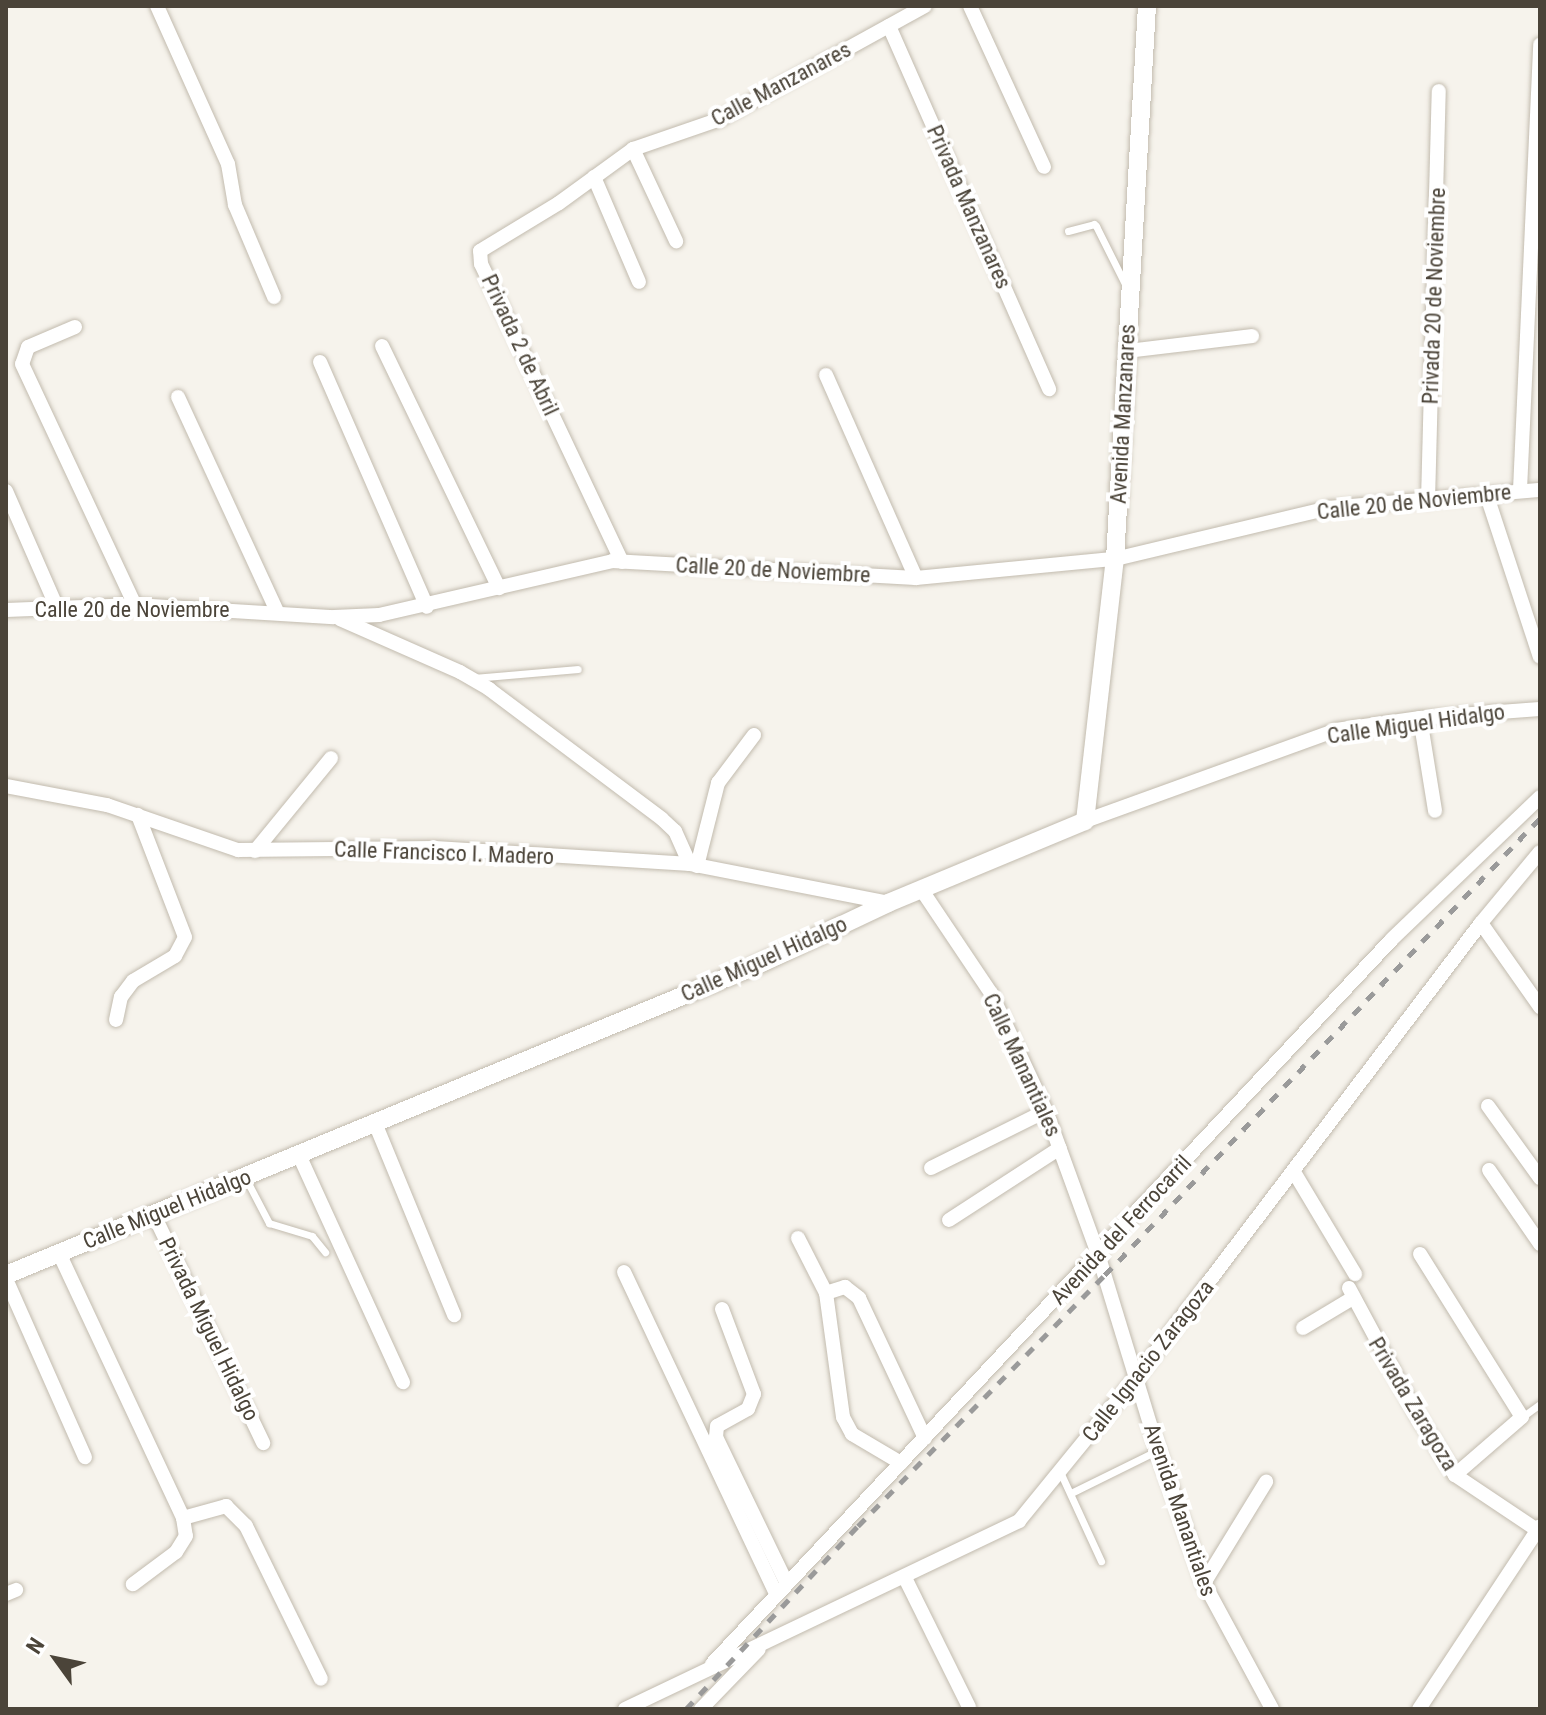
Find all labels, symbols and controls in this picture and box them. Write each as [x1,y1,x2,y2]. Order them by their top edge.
street label: Calle Manzanares [707,36,855,132]
street label: Privada Manzanares [921,121,1017,293]
street label: Privada 20 de Noviembre [1417,187,1451,405]
street label: Privada 2 de Abril [476,270,564,420]
street label: Avenida Manzanares [1105,323,1141,505]
street label: Calle 20 de Noviembre [1316,479,1512,525]
street label: Calle 20 de Noviembre [675,552,871,588]
street label: Calle 20 de Noviembre [34,597,230,623]
street label: Calle Miguel Hidalgo [1325,698,1507,750]
street label: Calle Francisco I. Madero [334,836,554,870]
street label: Calle Miguel Hidalgo [677,911,851,1007]
street label: Calle Manantiales [977,989,1067,1141]
street label: Avenida del Ferrocarril [1045,1150,1197,1310]
street label: Calle Miguel Hidalgo [79,1163,255,1255]
street label: Privada Miguel Hidalgo [153,1233,265,1425]
street label: Calle Ignacio Zaragoza [1077,1275,1219,1447]
street label: Privada Zaragoza [1363,1332,1463,1476]
street label: Avenida Manantiales [1138,1420,1222,1600]
north arrow [16,1619,96,1699]
text: N [21,1633,50,1658]

